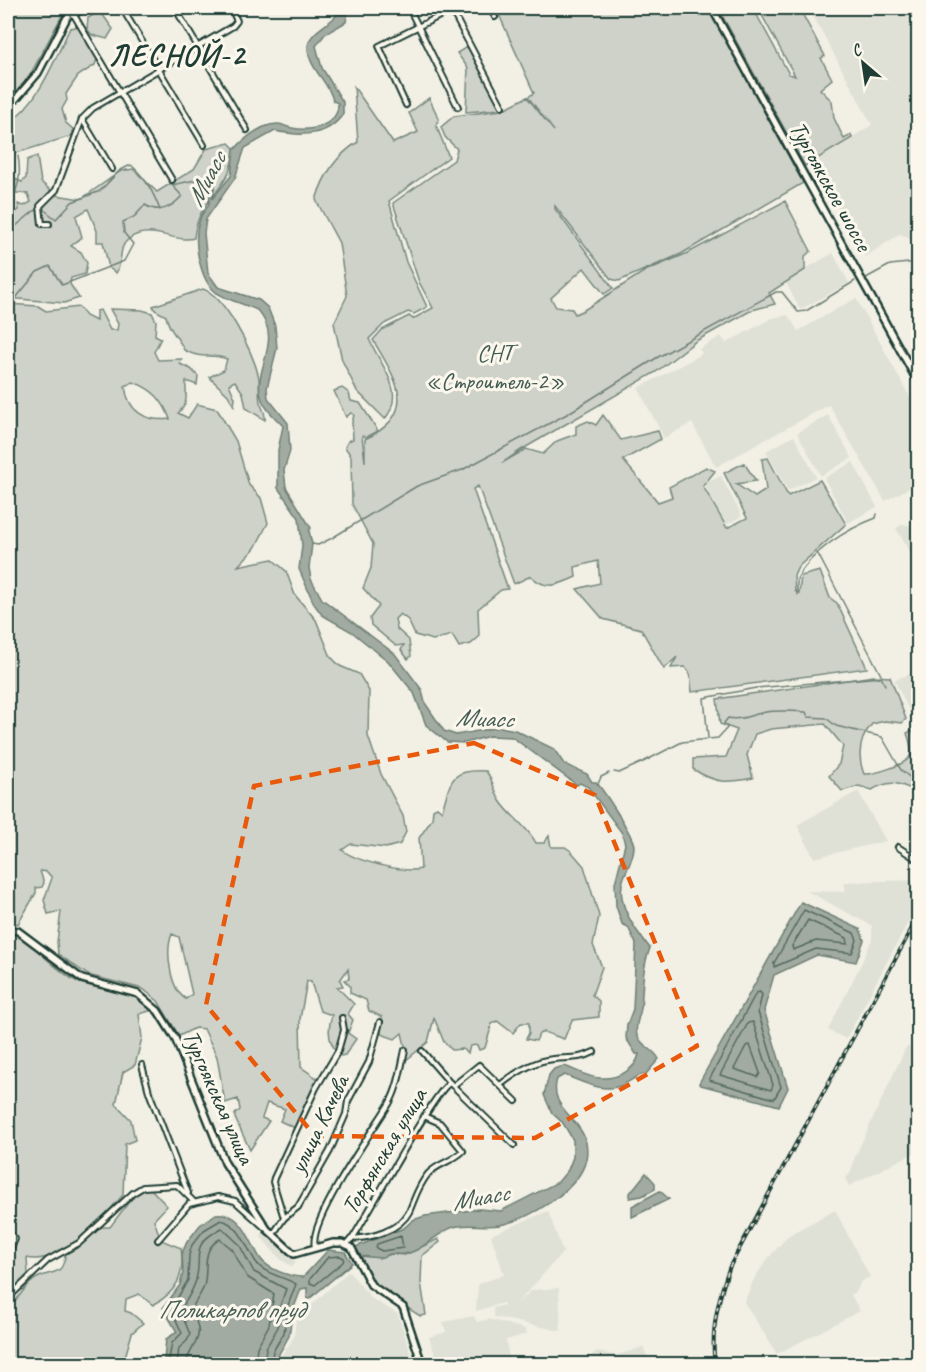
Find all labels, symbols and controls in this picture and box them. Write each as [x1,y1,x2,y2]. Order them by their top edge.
north arrow [833,33,893,93]
district label: ЛЕСНОЙ-2 [108,36,247,74]
text: С [848,39,866,61]
street label: Тургоякское шоссе [783,116,880,258]
water label: Миасс [178,144,235,212]
park label: СНТ «Строитель-2» [425,338,565,396]
water label: Миасс [455,701,516,736]
street label: Тургоякская улица [176,1025,262,1170]
street label: улица Качева [282,1068,357,1180]
street label: Торфянская улица [335,1081,434,1220]
water label: Миасс [449,1175,514,1218]
water label: Поликарпов пруд [159,1293,309,1326]

